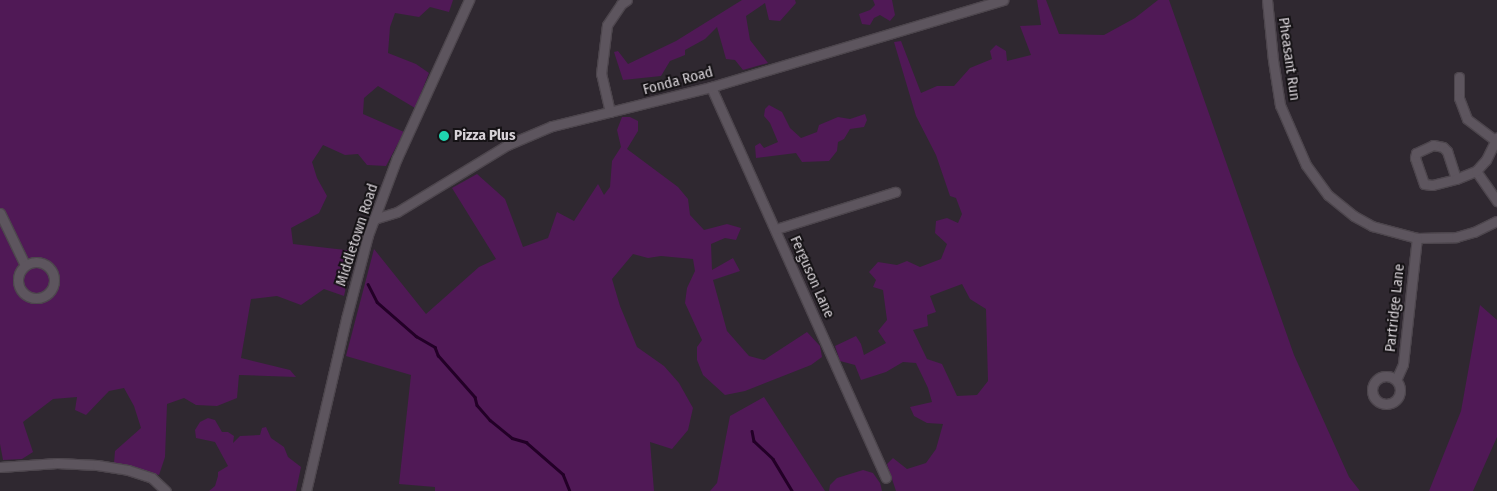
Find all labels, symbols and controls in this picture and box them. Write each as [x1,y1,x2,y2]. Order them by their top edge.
street label: Pheasant Run [1274,16,1304,102]
street label: Fonda Road [641,63,715,99]
place label: Pizza Plus [454,127,515,145]
marker: Pizza Plus [438,130,450,142]
street label: Middletown Road [332,181,382,289]
street label: Ferguson Lane [786,233,838,321]
street label: Partridge Lane [1381,263,1409,353]

